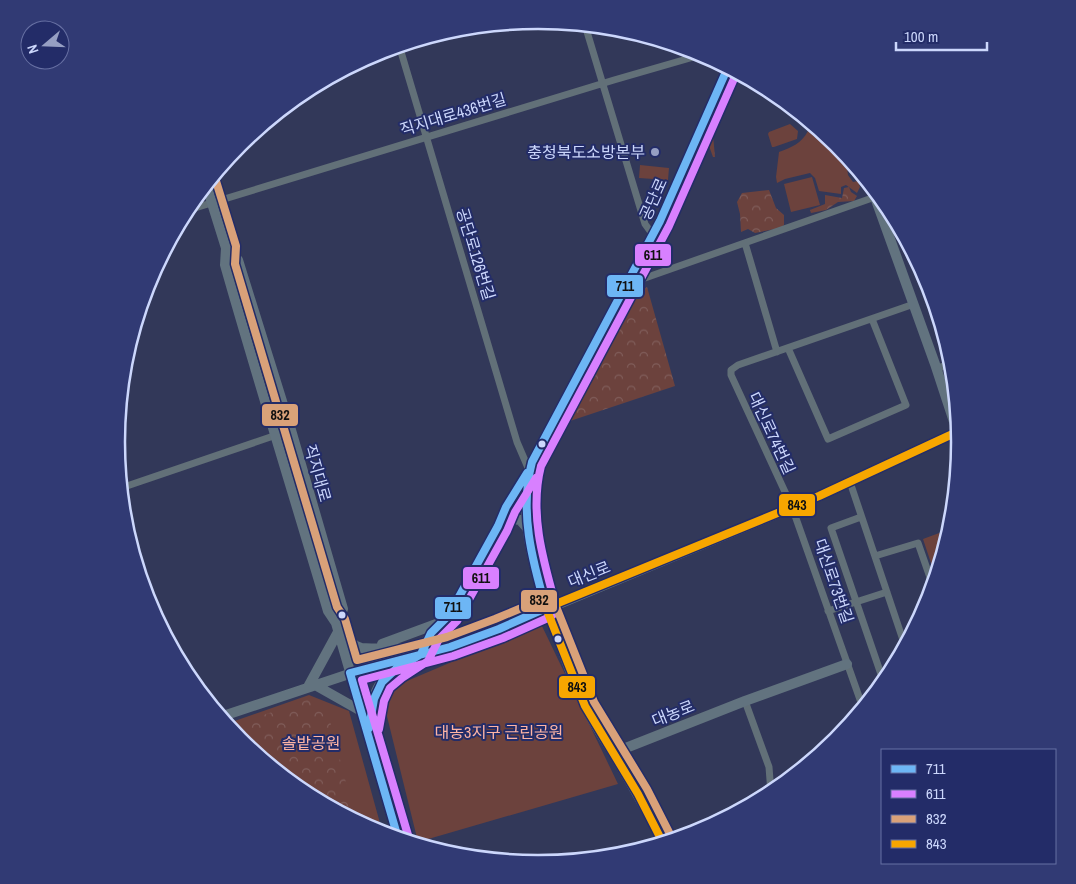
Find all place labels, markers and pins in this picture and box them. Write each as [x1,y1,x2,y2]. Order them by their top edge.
place label: 충청북도소방본부 [527,141,645,163]
marker: 충청북도소방본부 [649,146,661,158]
unlabelled marker [537,439,547,449]
unlabelled marker [337,610,347,620]
unlabelled marker [553,634,563,644]

